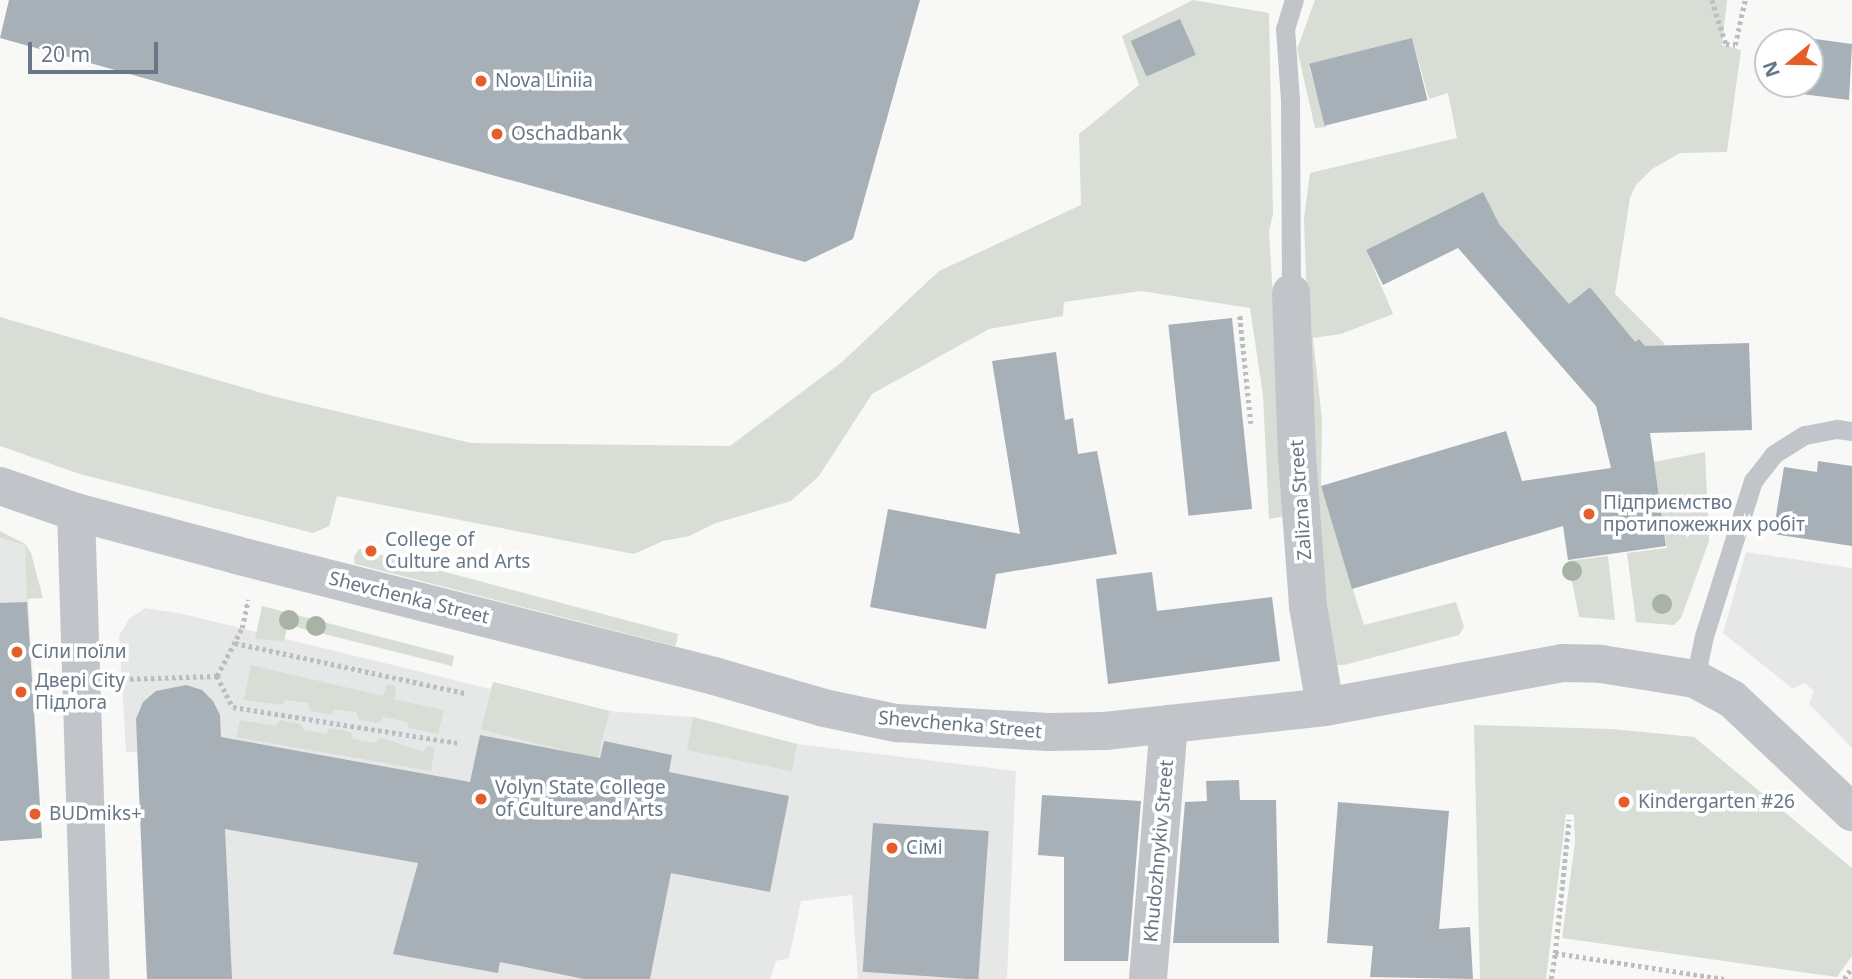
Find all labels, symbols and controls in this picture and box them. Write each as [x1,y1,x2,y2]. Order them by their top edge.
scale bar [32,28,161,72]
north arrow [1754,28,1824,98]
text: 20 m [41,40,90,68]
text: N [1756,58,1786,81]
place label: Nova Liniia [495,70,593,92]
marker: Nova Liniia [473,73,489,89]
place label: Oschadbank [511,123,622,145]
marker: Oschadbank [489,126,505,142]
street label: Zalizna Street [1285,439,1317,561]
place label: Підприємство протипожежних робіт [1603,492,1805,536]
marker: Підприємство протипожежних робіт [1581,506,1597,522]
place label: College of Culture and Arts [385,529,530,573]
marker: College of Culture and Arts [363,543,379,559]
street label: Shevchenka Street [327,567,491,629]
place label: Сіли поїли [31,641,127,663]
marker: Сіли поїли [9,644,25,660]
place label: Двері City Підлога [35,670,125,714]
marker: Двері City Підлога [13,684,29,700]
street label: Shevchenka Street [877,706,1043,744]
street label: Khudozhnykiv Street [1140,759,1178,943]
place label: Volyn State College of Culture and Arts [495,777,666,821]
marker: Volyn State College of Culture and Arts [473,791,489,807]
place label: Kindergarten #26 [1638,791,1795,813]
marker: Kindergarten #26 [1616,794,1632,810]
place label: BUDmiks+ [49,803,142,825]
marker: BUDmiks+ [27,806,43,822]
place label: Сімі [906,837,943,859]
marker: Сімі [884,840,900,856]

